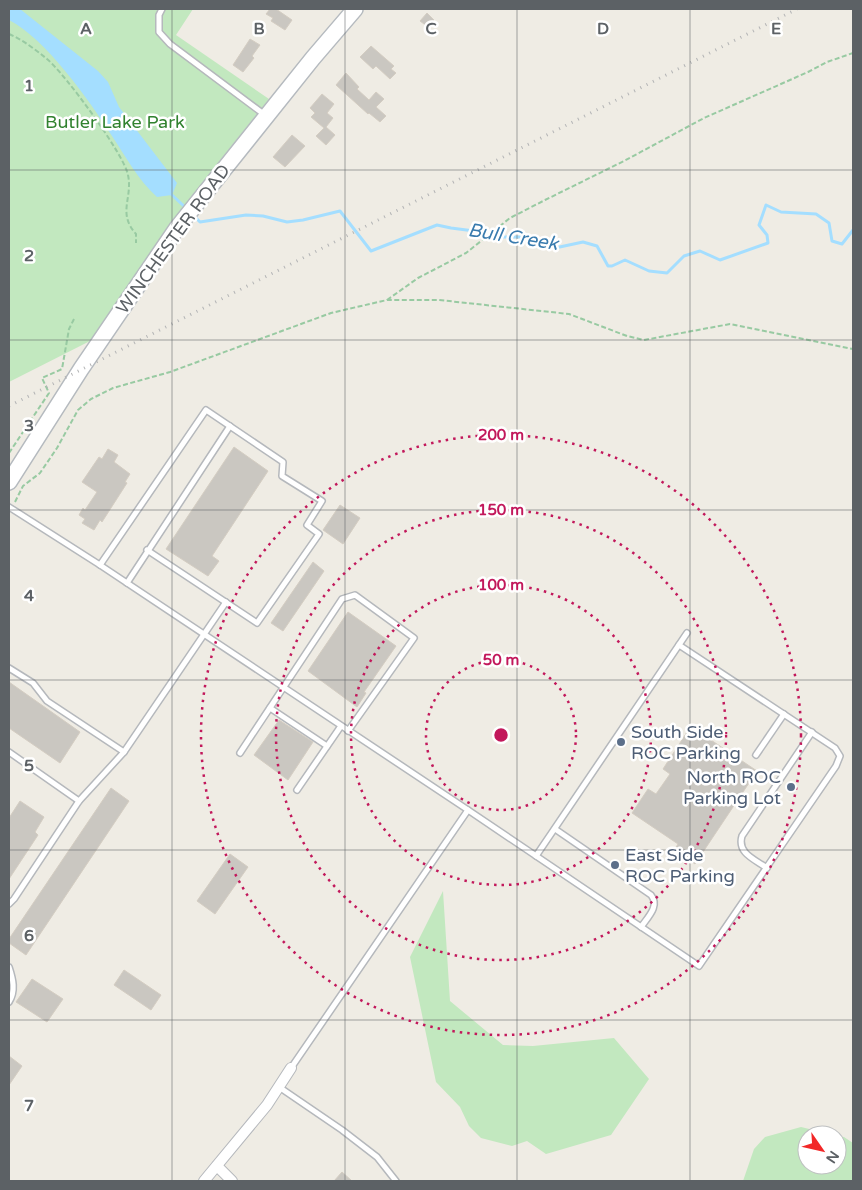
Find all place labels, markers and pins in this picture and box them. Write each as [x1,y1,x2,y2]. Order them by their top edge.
place label: South Side ROC Parking [631,721,741,764]
centre of rings [492,726,510,744]
marker: South Side ROC Parking [615,736,627,748]
place label: North ROC Parking Lot [683,766,781,809]
marker: North ROC Parking Lot [785,781,797,793]
place label: East Side ROC Parking [625,844,735,887]
marker: East Side ROC Parking [609,859,621,871]

